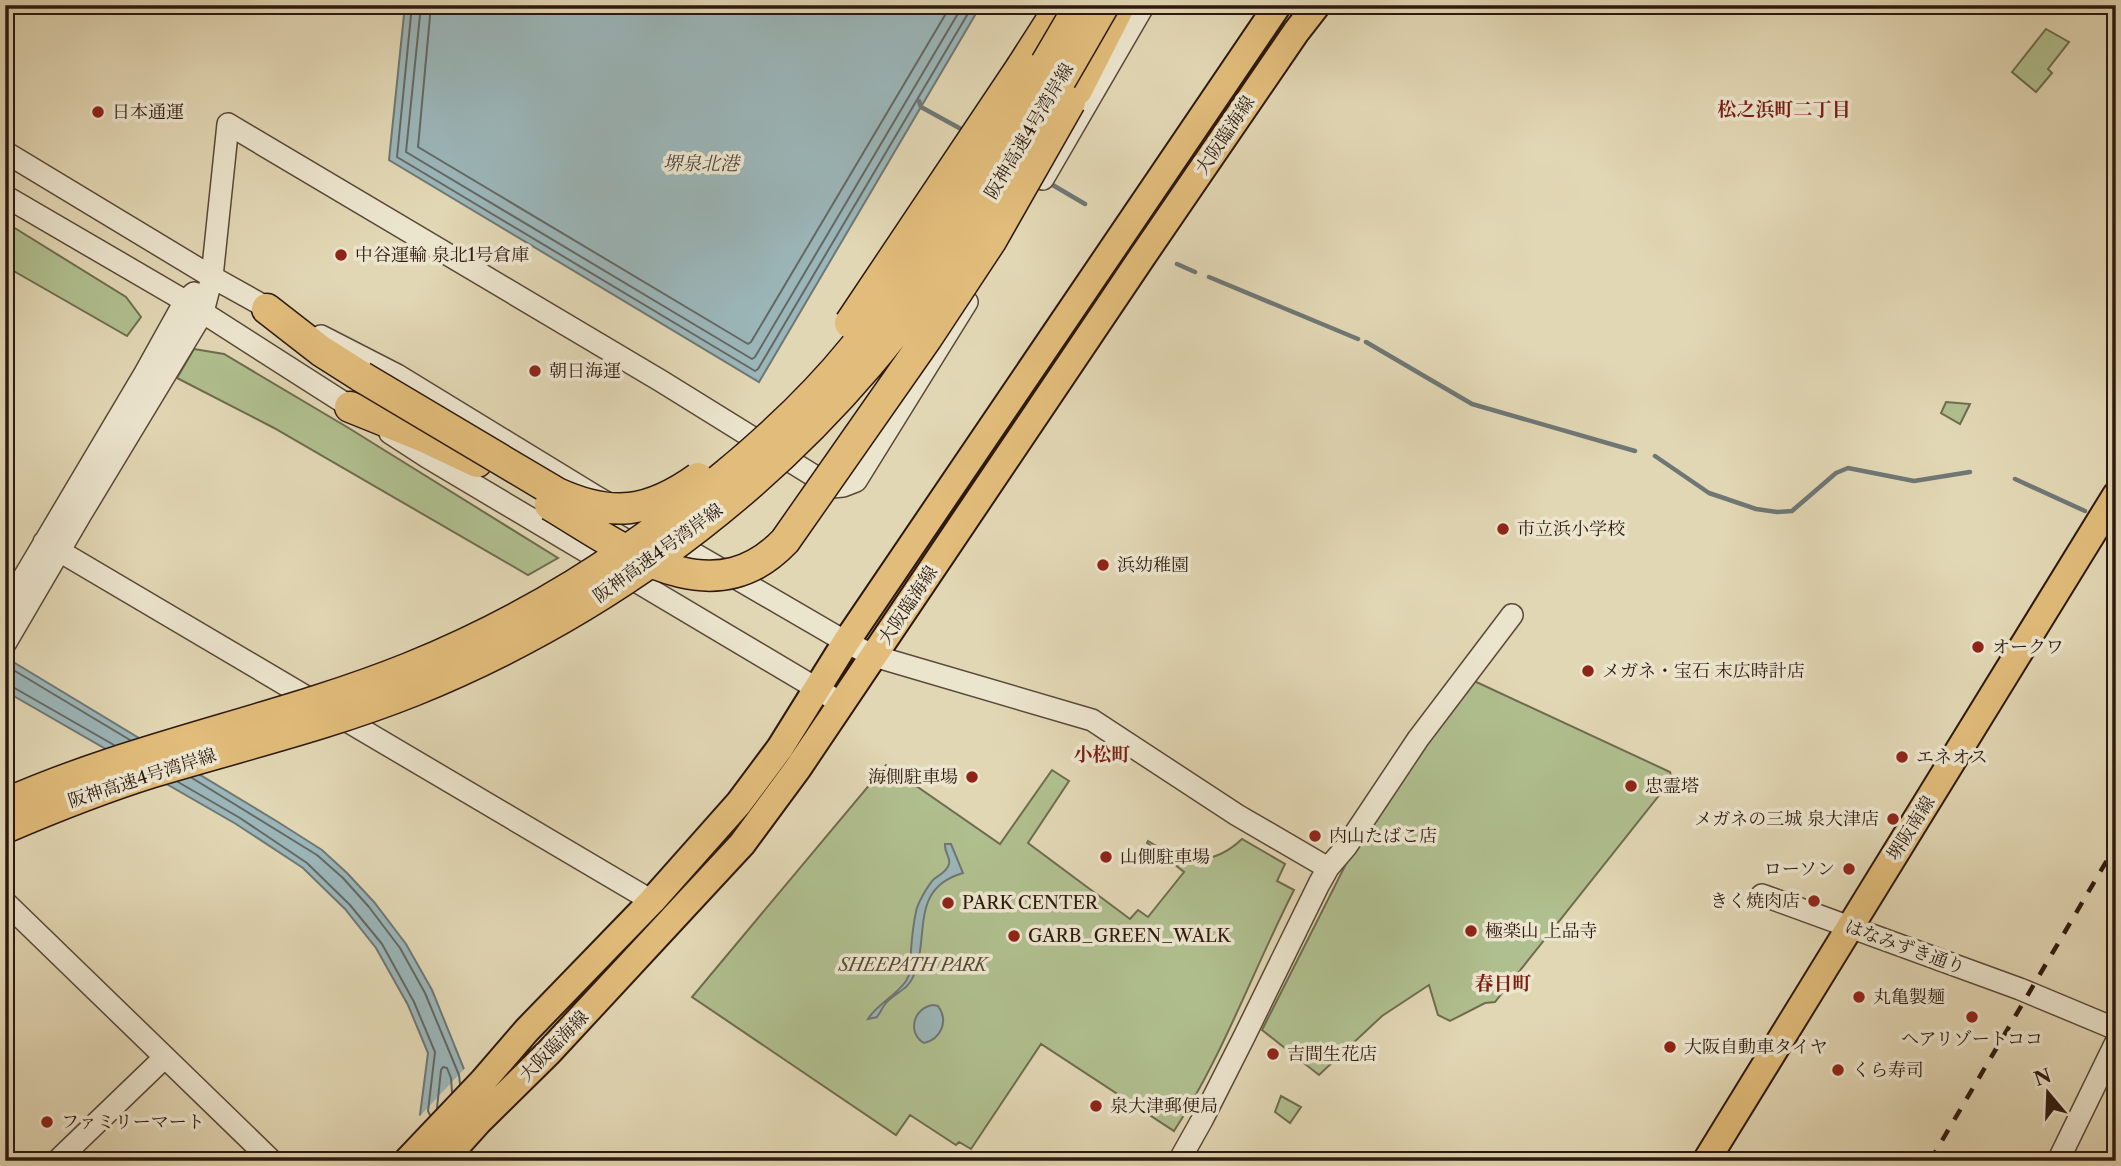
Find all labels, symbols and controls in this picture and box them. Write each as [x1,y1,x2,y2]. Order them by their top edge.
street label: 阪神高速4号湾岸線 [980,59,1078,203]
street label: 大阪臨海線 [1191,92,1259,178]
district label: 松之浜町二丁目 [1717,98,1851,121]
place label: 日本通運 [112,101,184,123]
marker: 日本通運 [90,104,106,120]
water label: 堺泉北港 [663,152,742,175]
place label: 中谷運輸 泉北1号倉庫 [355,244,529,266]
marker: 中谷運輸 泉北1号倉庫 [333,247,349,263]
place label: 朝日海運 [549,360,621,382]
marker: 朝日海運 [527,363,543,379]
street label: 阪神高速4号湾岸線 [589,499,727,607]
place label: 市立浜小学校 [1517,518,1625,540]
marker: 市立浜小学校 [1495,521,1511,537]
place label: 浜幼稚園 [1117,554,1189,576]
marker: 浜幼稚園 [1095,557,1111,573]
street label: 大阪臨海線 [874,562,942,648]
place label: オークワ [1992,636,2064,658]
marker: オークワ [1970,639,1986,655]
place label: メガネ・宝石 末広時計店 [1602,660,1805,682]
marker: メガネ・宝石 末広時計店 [1580,663,1596,679]
district label: 小松町 [1073,743,1131,766]
street label: 阪神高速4号湾岸線 [65,744,219,812]
place label: エネオス [1916,746,1988,768]
marker: エネオス [1894,749,1910,765]
place label: 海側駐車場 [868,766,958,788]
marker: 海側駐車場 [964,769,980,785]
place label: 忠霊塔 [1645,775,1699,797]
marker: 忠霊塔 [1623,778,1639,794]
street label: 堺阪南線 [1883,792,1939,864]
place label: メガネの三城 泉大津店 [1694,808,1879,830]
marker: メガネの三城 泉大津店 [1885,811,1901,827]
place label: 内山たばこ店 [1329,825,1437,847]
marker: 内山たばこ店 [1307,828,1323,844]
place label: 山側駐車場 [1120,846,1210,868]
marker: 山側駐車場 [1098,849,1114,865]
place label: ローソン [1764,858,1835,880]
marker: ローソン [1841,861,1857,877]
place label: きく焼肉店 [1710,890,1800,912]
place label: PARK CENTER [962,892,1099,914]
marker: きく焼肉店 [1806,893,1822,909]
marker: PARK CENTER [940,895,956,911]
street label: はなみずき通り [1842,915,1968,979]
place label: 極楽山 上品寺 [1485,920,1598,942]
marker: 極楽山 上品寺 [1463,923,1479,939]
place label: GARB_GREEN_WALK [1028,925,1232,947]
marker: GARB_GREEN_WALK [1006,928,1022,944]
park label: SHEEPATH PARK [838,954,990,976]
district label: 春日町 [1474,972,1532,995]
place label: 丸亀製麺 [1873,986,1945,1008]
marker: 丸亀製麺 [1851,989,1867,1005]
street label: 大阪臨海線 [515,1006,593,1086]
marker: ヘアリゾートココ [1964,1009,1980,1025]
place label: ヘアリゾートココ [1901,1028,2043,1050]
place label: 大阪自動車タイヤ [1684,1036,1828,1058]
marker: 大阪自動車タイヤ [1662,1039,1678,1055]
place label: 吉間生花店 [1287,1043,1377,1065]
marker: 吉間生花店 [1265,1046,1281,1062]
north arrow [2012,1058,2082,1128]
place label: くら寿司 [1852,1059,1924,1081]
marker: くら寿司 [1830,1062,1846,1078]
text: N [2031,1064,2054,1091]
place label: 泉大津郵便局 [1110,1095,1218,1117]
marker: 泉大津郵便局 [1088,1098,1104,1114]
place label: ファミリーマート [61,1111,205,1133]
marker: ファミリーマート [39,1114,55,1130]

